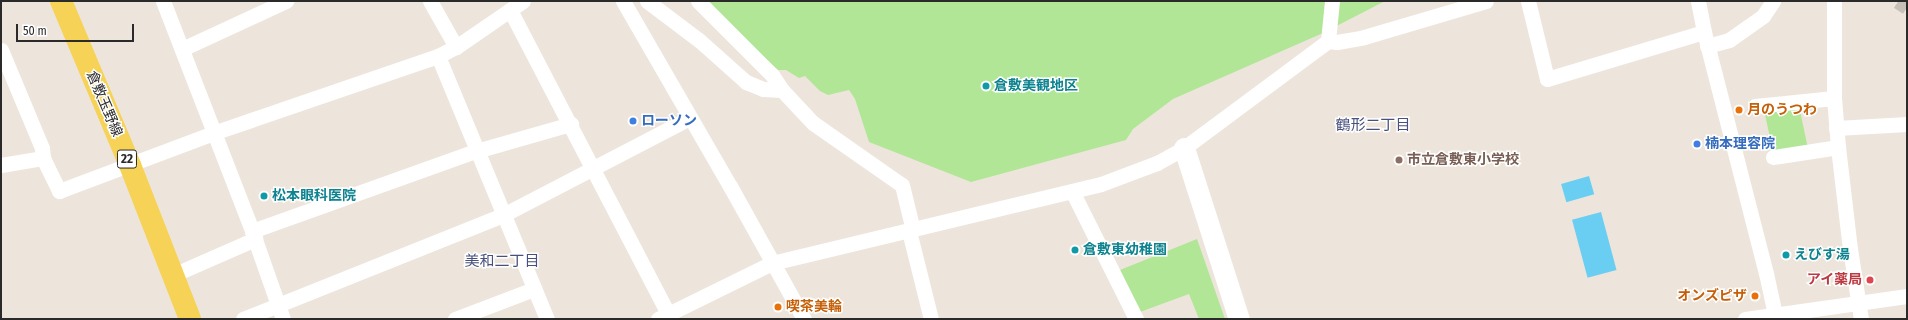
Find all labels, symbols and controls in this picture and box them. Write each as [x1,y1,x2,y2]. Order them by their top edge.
scale bar [18,16,136,42]
text: 50 m [23,24,47,38]
street label: 倉敷玉野線 [83,69,125,139]
place label: 倉敷美観地区 [994,78,1078,94]
marker: 倉敷美観地区 [981,81,991,91]
place label: 月のうつわ [1747,102,1817,118]
marker: 月のうつわ [1734,105,1744,115]
place label: ローソン [641,113,697,129]
marker: ローソン [628,116,638,126]
district label: 鶴形二丁目 [1336,117,1410,135]
place label: 楠本理容院 [1705,136,1775,152]
marker: 楠本理容院 [1692,139,1702,149]
road number: 22 [116,148,138,170]
place label: 市立倉敷東小学校 [1407,152,1519,168]
marker: 市立倉敷東小学校 [1394,155,1404,165]
place label: 松本眼科医院 [272,188,356,204]
marker: 松本眼科医院 [259,191,269,201]
place label: 倉敷東幼稚園 [1083,242,1167,258]
marker: 倉敷東幼稚園 [1070,245,1080,255]
place label: えびす湯 [1794,247,1850,263]
marker: えびす湯 [1781,250,1791,260]
district label: 美和二丁目 [465,253,539,271]
place label: アイ薬局 [1806,272,1862,288]
marker: アイ薬局 [1865,275,1875,285]
place label: オンズピザ [1677,288,1747,304]
marker: オンズピザ [1750,291,1760,301]
place label: 喫茶美輪 [786,299,842,315]
marker: 喫茶美輪 [773,302,783,312]

